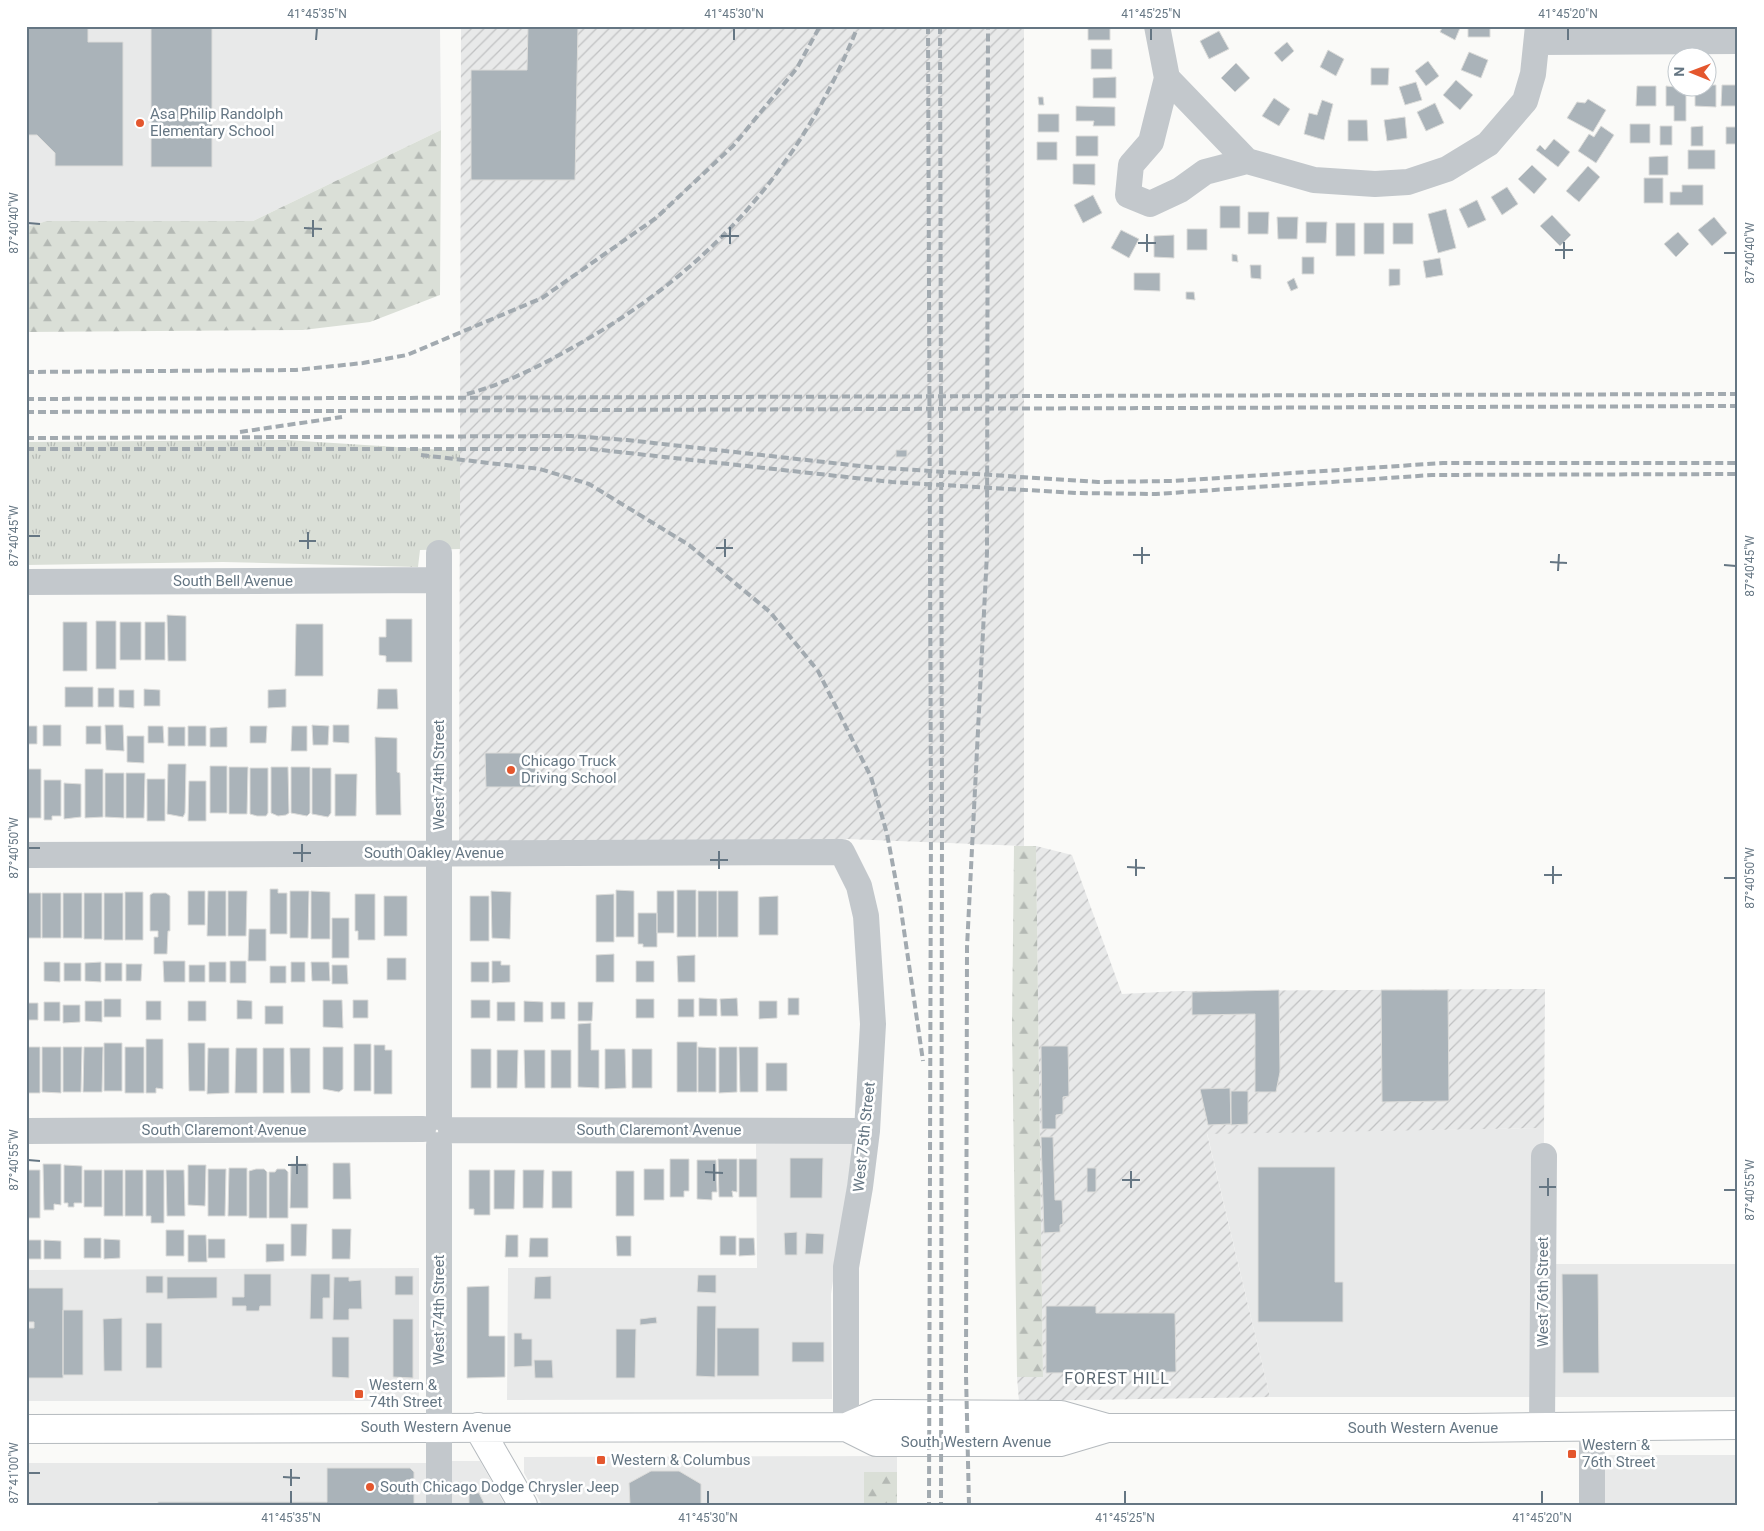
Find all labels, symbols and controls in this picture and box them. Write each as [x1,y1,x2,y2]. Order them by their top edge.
text: 41°45'35"N [287,7,347,21]
text: 41°45'30"N [704,7,764,21]
text: 41°45'25"N [1121,7,1181,21]
text: 41°45'20"N [1538,7,1598,21]
north arrow [1666,48,1716,98]
text: N [1671,67,1687,77]
place label: Asa Philip Randolph Elementary School [150,105,283,140]
marker: Asa Philip Randolph Elementary School [134,117,146,129]
text: 87°40'40"W [7,192,21,254]
text: 87°40'40"W [1743,222,1757,284]
text: 87°40'45"W [7,505,21,567]
text: 87°40'45"W [1743,535,1757,597]
street label: South Bell Avenue [173,572,293,590]
street label: West 74th Street [430,720,448,830]
place label: Chicago Truck Driving School [521,752,617,787]
marker: Chicago Truck Driving School [505,764,517,776]
text: 87°40'50"W [7,817,21,879]
street label: South Oakley Avenue [364,844,504,862]
text: 87°40'50"W [1743,847,1757,909]
street label: West 75th Street [849,1081,879,1193]
street label: South Claremont Avenue [142,1121,306,1139]
street label: South Claremont Avenue [577,1121,741,1139]
text: 87°40'55"W [7,1129,21,1191]
text: 87°40'55"W [1743,1159,1757,1221]
street label: West 76th Street [1534,1237,1552,1347]
street label: West 74th Street [430,1255,448,1365]
district label: FOREST HILL [1064,1369,1170,1388]
place label: Western & 74th Street [369,1376,442,1411]
marker: Western & 74th Street [353,1388,365,1400]
street label: South Western Avenue [361,1418,511,1436]
street label: South Western Avenue [1348,1419,1498,1437]
street label: South Western Avenue [901,1433,1051,1451]
place label: Western & 76th Street [1582,1436,1655,1471]
text: 87°41'00"W [7,1442,21,1504]
marker: Western & 76th Street [1566,1448,1578,1460]
place label: Western & Columbus [611,1451,751,1469]
marker: Western & Columbus [595,1454,607,1466]
place label: South Chicago Dodge Chrysler Jeep [380,1478,619,1496]
marker: South Chicago Dodge Chrysler Jeep [364,1481,376,1493]
text: 41°45'35"N [261,1511,321,1525]
text: 41°45'30"N [678,1511,738,1525]
text: 41°45'25"N [1095,1511,1155,1525]
text: 41°45'20"N [1512,1511,1572,1525]

